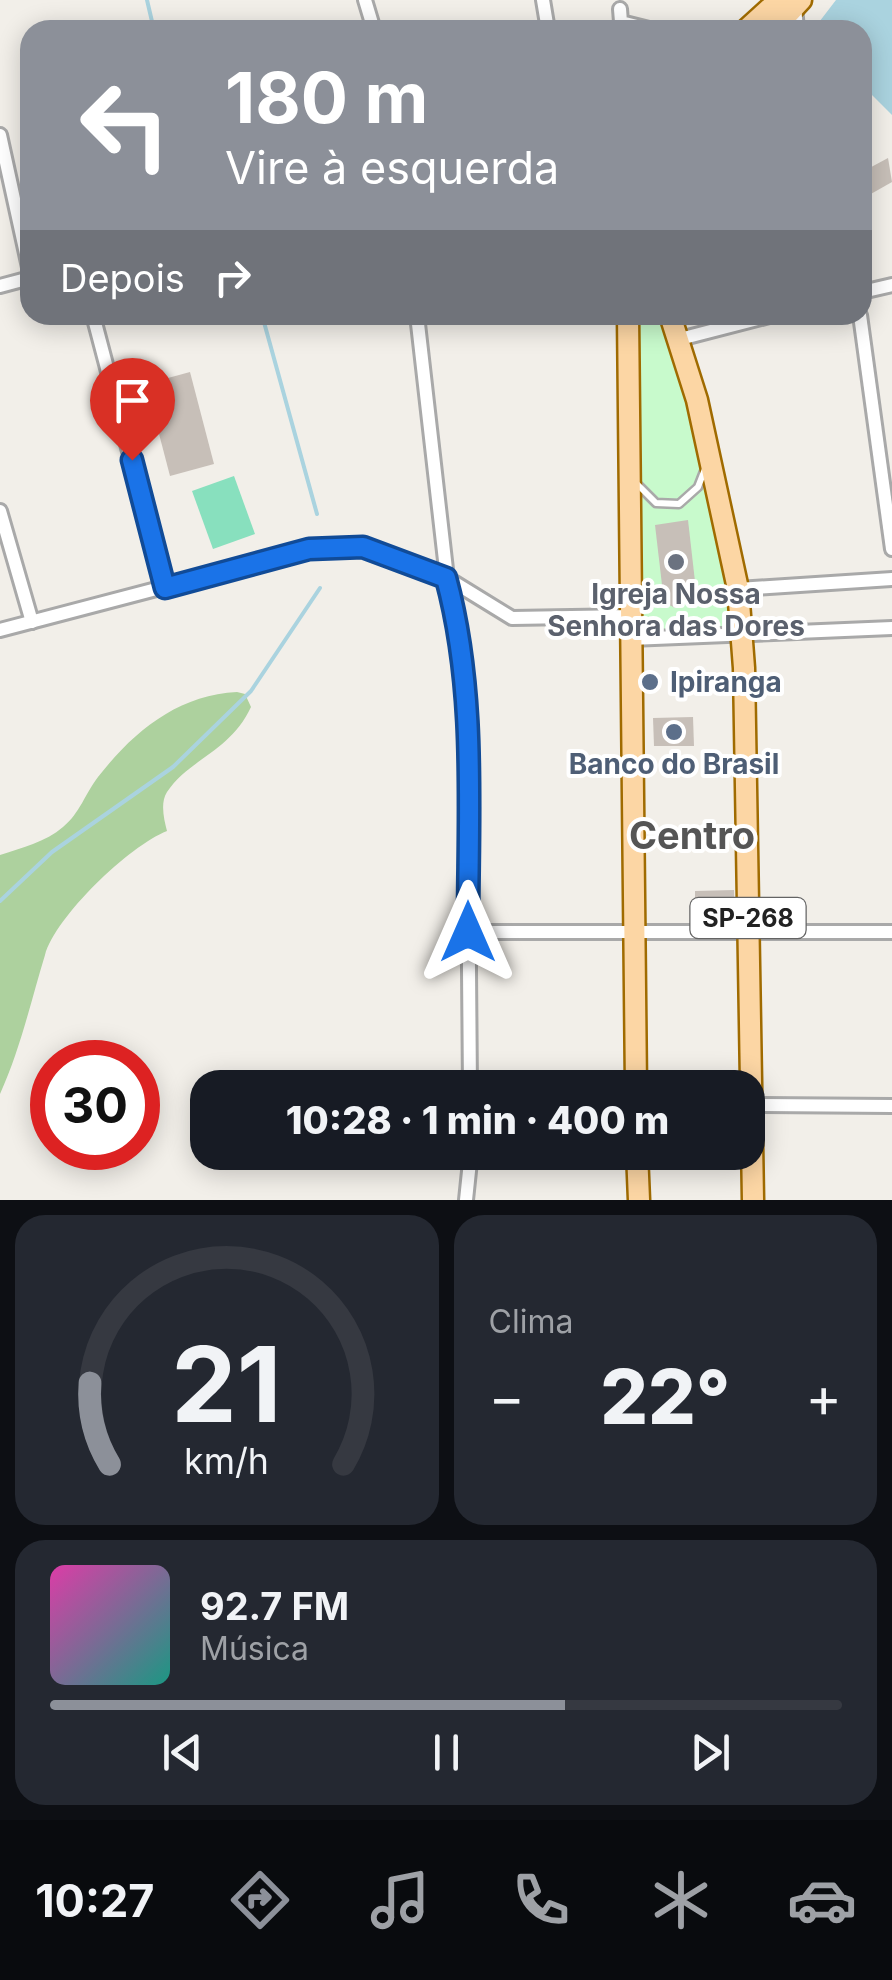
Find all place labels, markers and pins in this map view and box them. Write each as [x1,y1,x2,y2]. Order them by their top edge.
pin [90,358,175,461]
marker: Igreja Nossa Senhora das Dores [665,551,687,573]
place label: Igreja Nossa Senhora das Dores [547,577,805,643]
place label: Ipiranga [670,665,782,699]
marker: Ipiranga [639,671,661,693]
marker: Banco do Brasil [663,721,685,743]
place label: Banco do Brasil [569,747,779,781]

